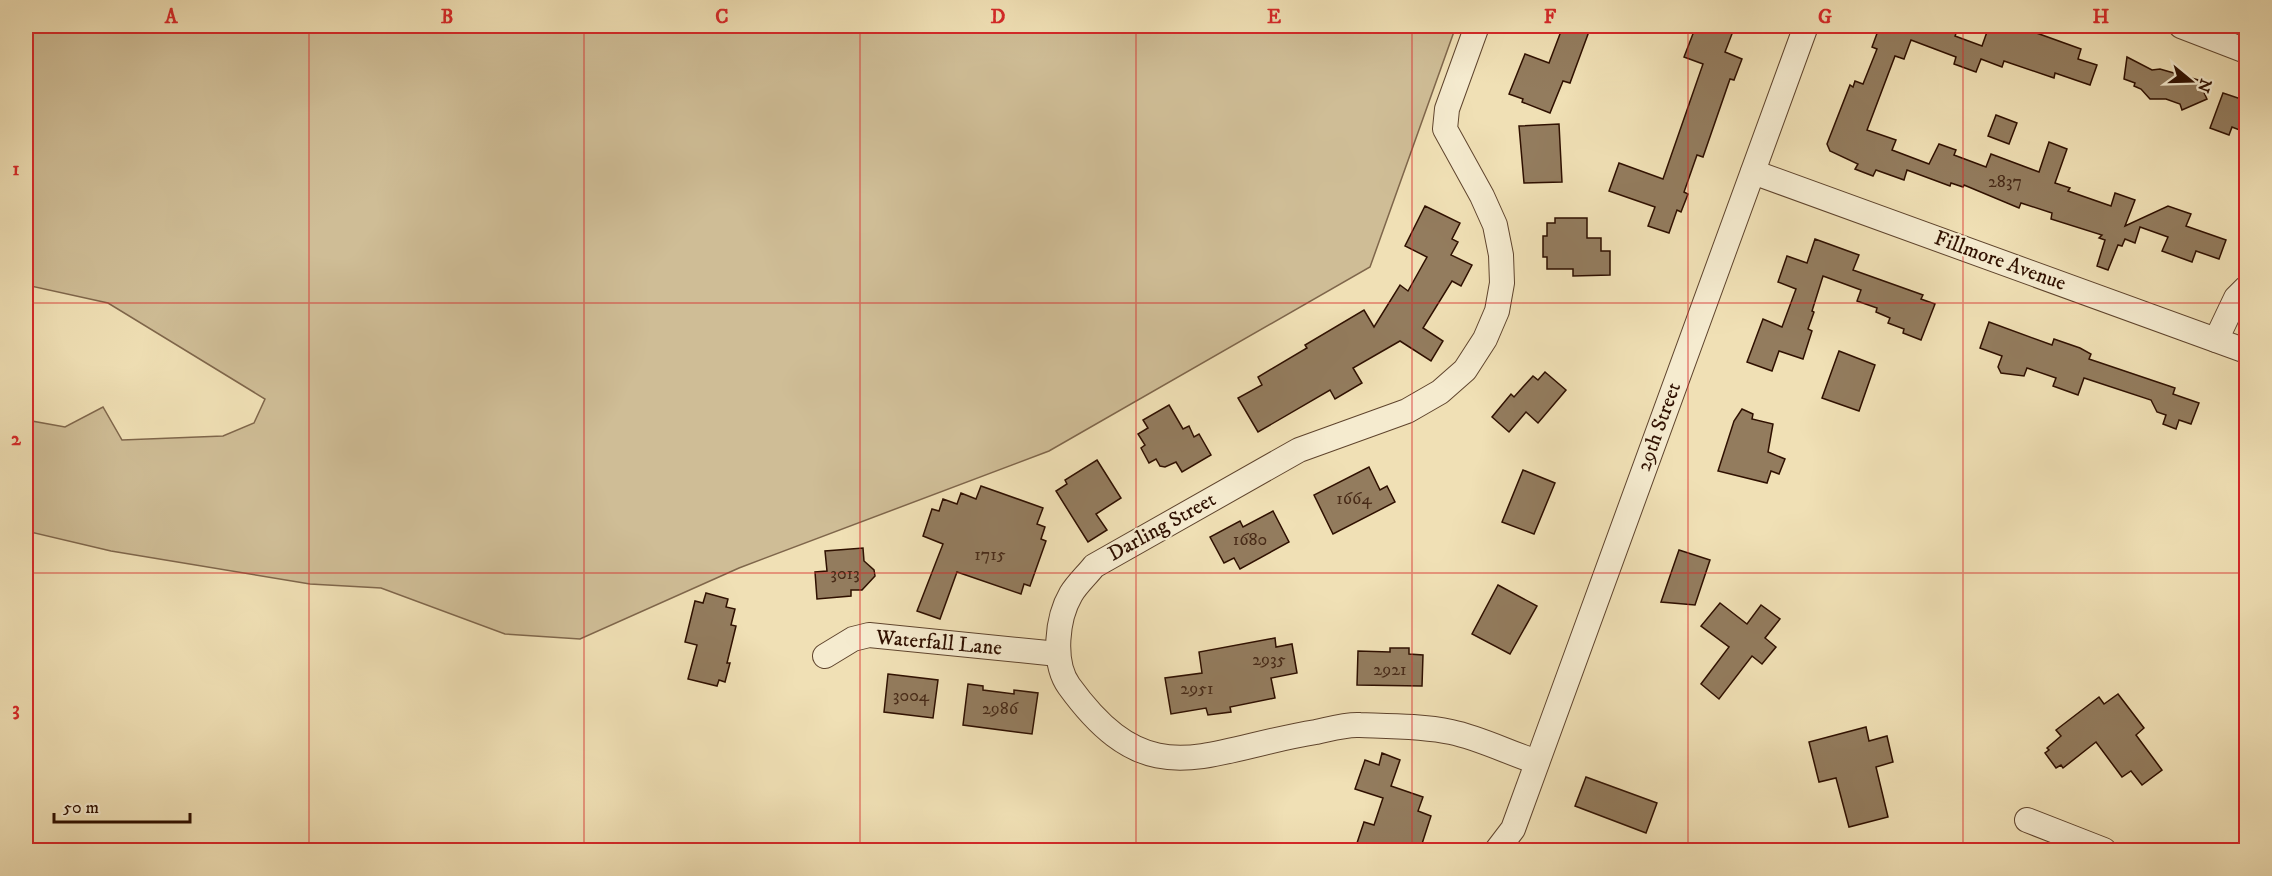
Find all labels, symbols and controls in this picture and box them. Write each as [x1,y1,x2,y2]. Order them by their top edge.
text: A [164,5,179,30]
text: B [441,5,453,30]
text: C [715,5,729,30]
text: D [991,5,1006,30]
text: E [1267,5,1281,30]
text: F [1544,5,1557,30]
text: G [1818,5,1832,30]
text: H [2093,5,2110,30]
north arrow [2161,51,2221,111]
text: N [2193,76,2216,95]
text: 1 [12,157,20,182]
house number: 2837 [1988,171,2022,193]
street label: Fillmore Avenue [1931,225,2070,297]
street label: 29th Street [1631,379,1687,475]
text: 2 [11,427,22,452]
street label: Darling Street [1104,487,1221,567]
house number: 1664 [1336,488,1372,510]
house number: 1680 [1233,529,1267,551]
house number: 1715 [974,544,1006,566]
house number: 3013 [830,563,860,585]
street label: Waterfall Lane [874,624,1003,661]
house number: 2935 [1252,649,1286,671]
house number: 2921 [1373,659,1407,681]
house number: 2951 [1180,678,1214,700]
house number: 3004 [893,685,930,707]
text: 3 [12,697,20,722]
house number: 2986 [982,698,1019,720]
scale bar [54,786,190,824]
text: 50 m [63,797,99,819]

